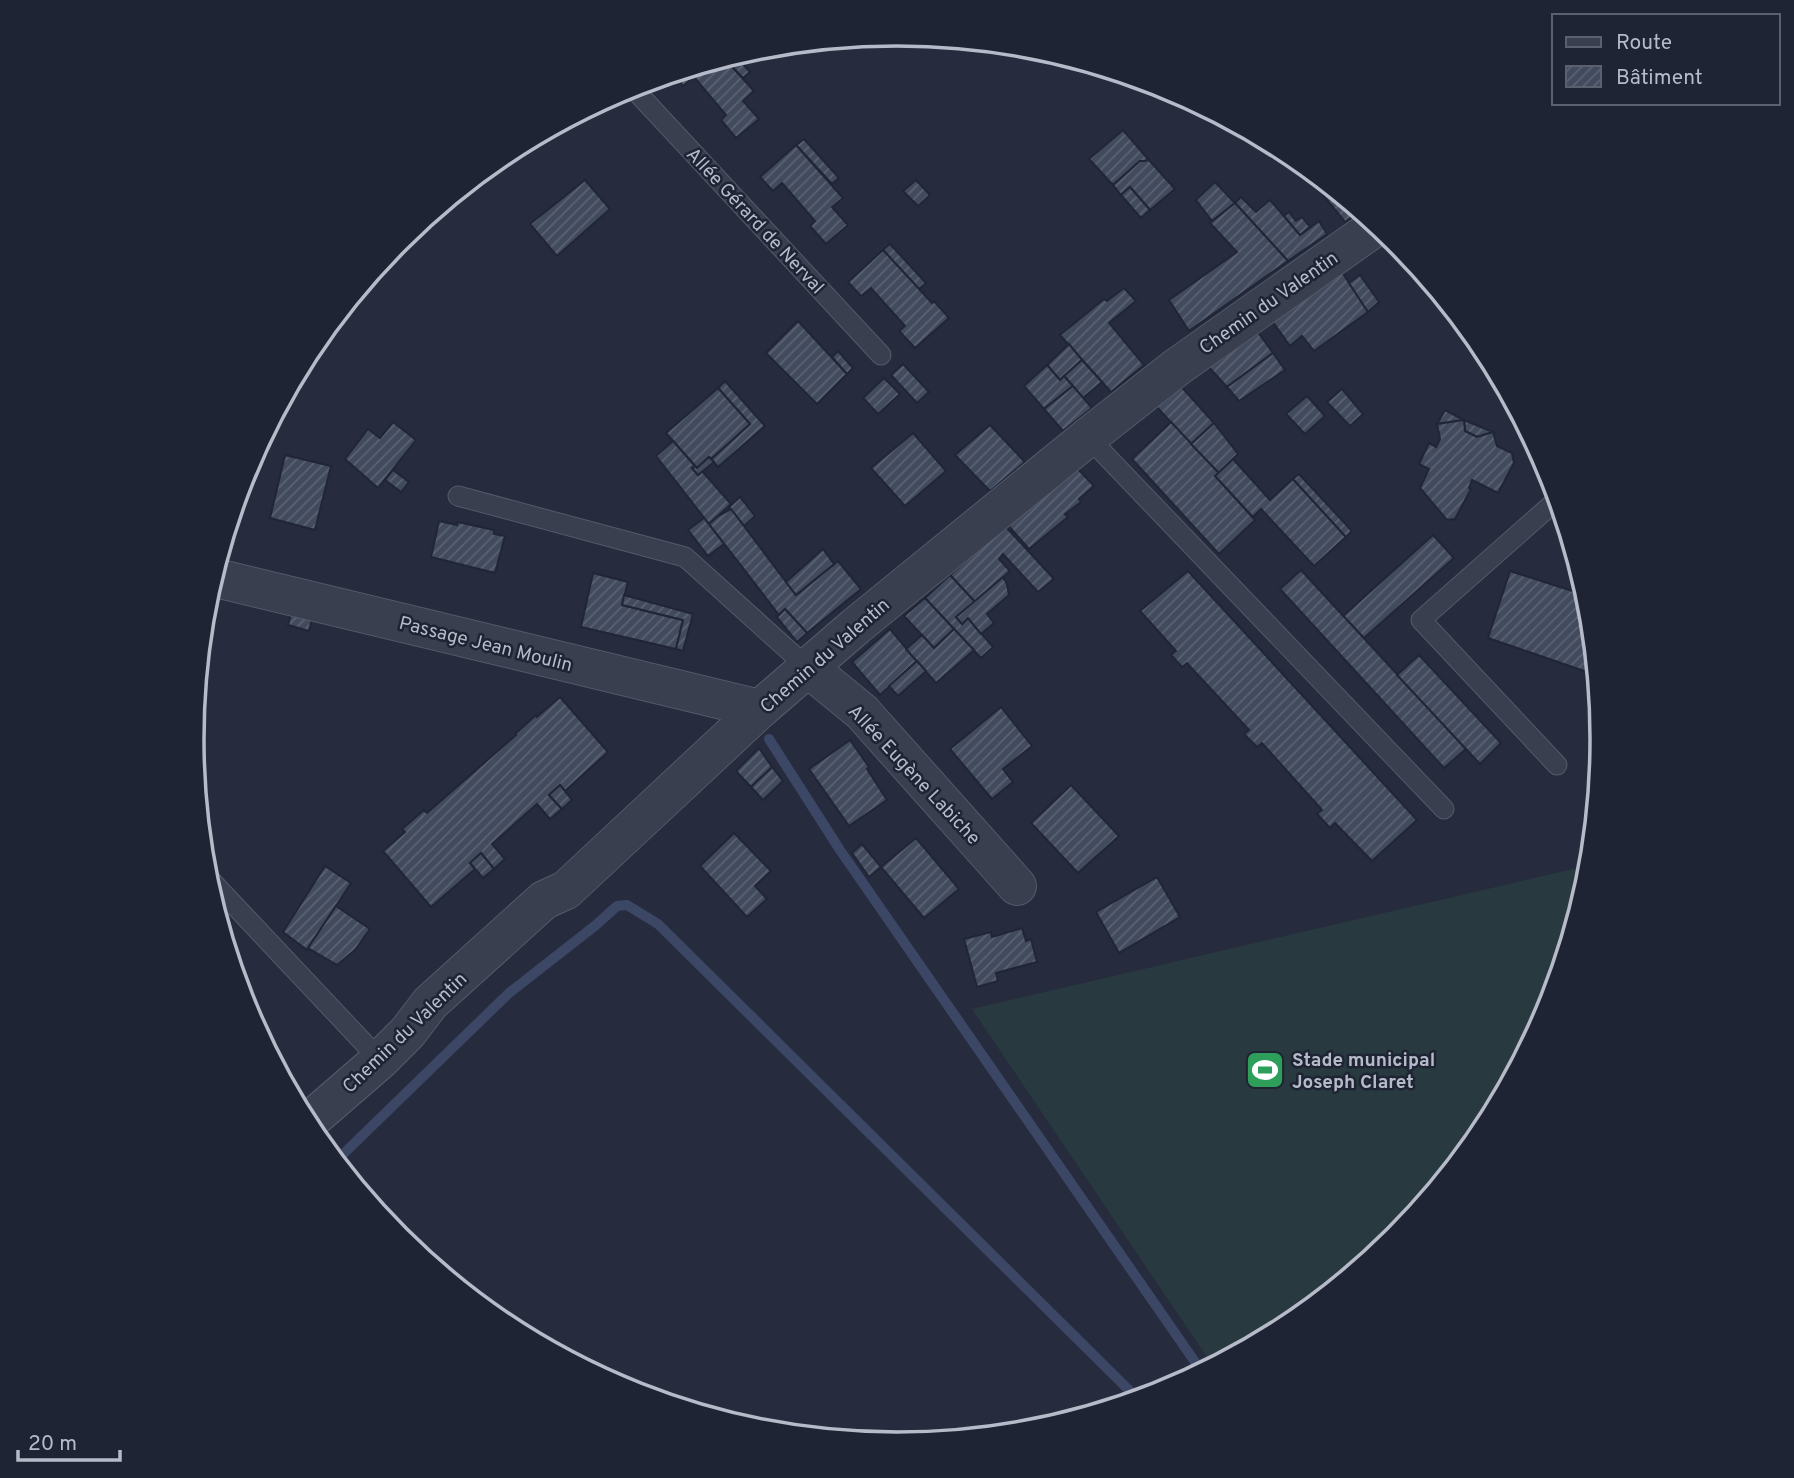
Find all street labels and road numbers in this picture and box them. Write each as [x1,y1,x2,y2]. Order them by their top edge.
street label: Allée Gérard de Nerval [680,143,829,300]
street label: Chemin du Valentin [1195,247,1343,361]
street label: Chemin du Valentin [756,594,895,719]
street label: Passage Jean Moulin [396,612,575,678]
street label: Allée Eugène Labiche [842,700,985,851]
street label: Chemin du Valentin [338,968,473,1099]

